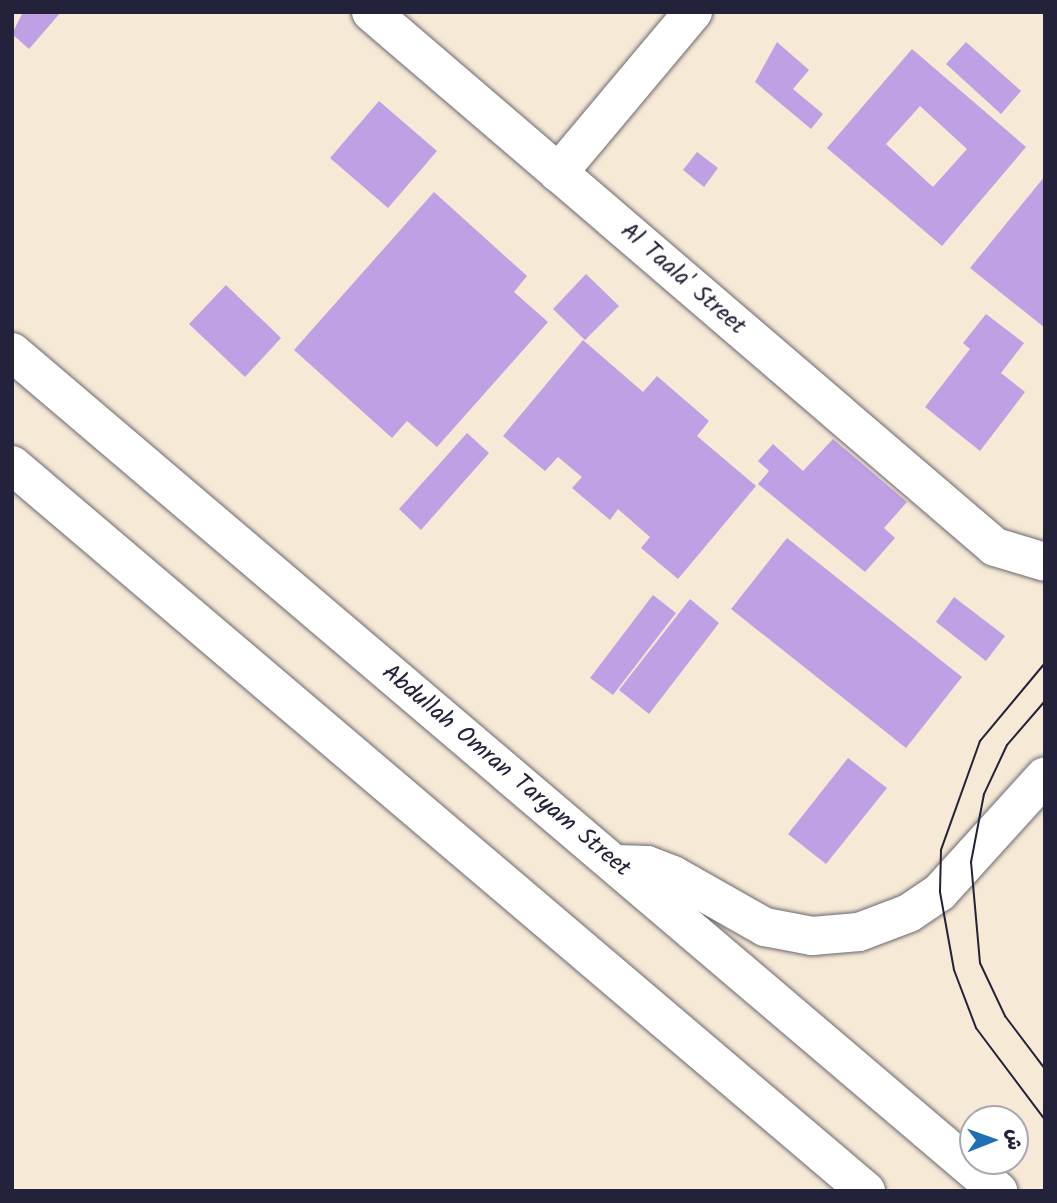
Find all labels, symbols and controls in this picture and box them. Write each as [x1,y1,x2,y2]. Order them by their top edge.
street label: Al Taala' Street [614,217,752,341]
street label: Abdullah Omran Taryam Street [376,658,636,884]
north arrow [959,1105,1029,1175]
text: ش [998,1129,1028,1150]

